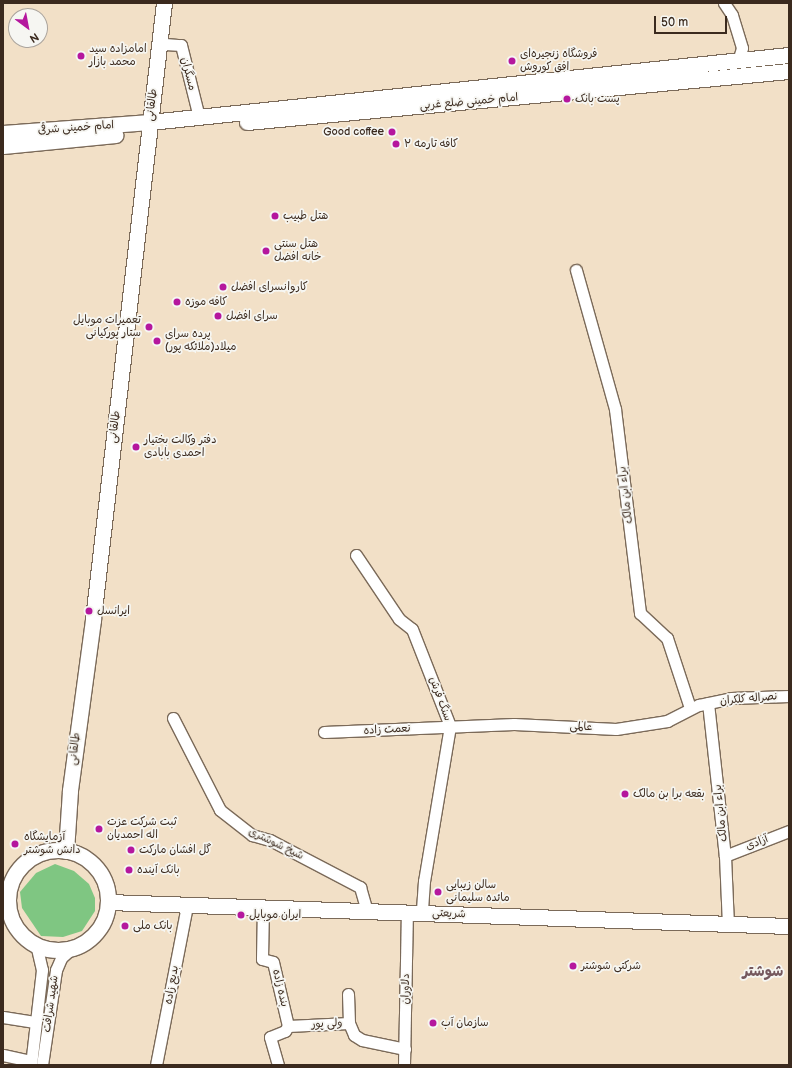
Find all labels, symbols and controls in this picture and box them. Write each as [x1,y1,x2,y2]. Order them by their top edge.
north arrow [8,8,48,48]
scale bar [656,8,729,34]
text: 50 m [661,15,688,30]
text: N [27,30,41,45]
place label: امامزاده سید محمد بازار [89,43,147,69]
place label: فروشگاه زنجیره‌ای افق کوروش [520,48,597,74]
marker: امامزاده سید محمد بازار [76,51,86,61]
street label: مسگران [178,56,198,92]
marker: فروشگاه زنجیره‌ای افق کوروش [507,56,517,66]
street label: طالقانی [143,88,161,122]
street label: امام خمینی ضلع غربی [419,91,519,113]
place label: پست بانک [575,92,620,106]
marker: پست بانک [562,94,572,104]
street label: امام خمینی شرقی [37,119,115,137]
place label: Good coffee [323,125,384,139]
marker: Good coffee [387,127,397,137]
place label: کافه تارمه ۲ [404,137,458,151]
marker: کافه تارمه ۲ [391,139,401,149]
place label: هتل طبیب [283,209,328,223]
marker: هتل طبیب [270,211,280,221]
place label: هتل سنتی خانه افضل [274,238,322,264]
marker: هتل سنتی خانه افضل [261,246,271,256]
place label: کاروانسرای افضل [231,280,308,294]
marker: کاروانسرای افضل [218,282,228,292]
place label: کافه موزه [185,295,227,309]
marker: کافه موزه [172,297,182,307]
place label: سرای افضل [226,309,278,323]
marker: سرای افضل [213,311,223,321]
place label: تعمیرات موبایل ستار پورکیانی [73,314,141,340]
marker: تعمیرات موبایل ستار پورکیانی [144,322,154,332]
place label: پرده سرای میلاد(ملائکه پور) [165,328,236,354]
marker: پرده سرای میلاد(ملائکه پور) [152,336,162,346]
street label: طالقانی [106,410,124,444]
place label: دفتر وکالت بختیار احمدی بابادی [144,434,216,460]
marker: دفتر وکالت بختیار احمدی بابادی [131,442,141,452]
street label: براء ابن مالک [616,466,636,524]
place label: ایرانسل [97,604,130,618]
marker: ایرانسل [84,606,94,616]
street label: سنگ فرش [426,675,454,723]
street label: نصراله کلکران [720,690,778,708]
street label: عالمی [569,720,593,734]
street label: نعمت زاده [363,722,411,738]
street label: طالقانی [66,732,84,766]
street label: براء ابن مالک [711,784,731,842]
place label: بقعه برا بن مالک [633,787,705,801]
marker: بقعه برا بن مالک [620,789,630,799]
place label: ثبت شرکت عزت اله احمدیان [107,816,177,842]
marker: ثبت شرکت عزت اله احمدیان [94,824,104,834]
street label: شیخ شوشتری [246,825,306,863]
place label: آزمایشگاه دانش شوشتر [24,831,81,857]
street label: آزادی [744,833,770,853]
marker: آزمایشگاه دانش شوشتر [9,838,21,850]
place label: گل افشان مارکت [139,843,211,857]
marker: گل افشان مارکت [126,845,136,855]
place label: بانک آینده [137,863,180,877]
marker: بانک آینده [124,865,134,875]
place label: سالن زیبایی مائده سلیمانی [446,879,510,905]
marker: سالن زیبایی مائده سلیمانی [433,887,443,897]
street label: شریعتی [432,907,466,921]
place label: ایران موبایل [249,908,301,922]
marker: ایران موبایل [236,910,246,920]
place label: بانک ملی [133,919,173,933]
marker: بانک ملی [120,921,130,931]
place label: شرکتی شوشتر [581,959,641,973]
marker: شرکتی شوشتر [568,961,578,971]
district label: شوشتر [743,963,783,981]
street label: بدیع زاده [162,964,182,1006]
street label: بنده زاده [269,968,291,1008]
street label: دلاوران [399,973,413,1005]
street label: شهید شرافت [40,975,62,1033]
place label: سازمان آب [441,1016,489,1030]
street label: ولی پور [311,1017,343,1031]
marker: سازمان آب [428,1018,438,1028]

